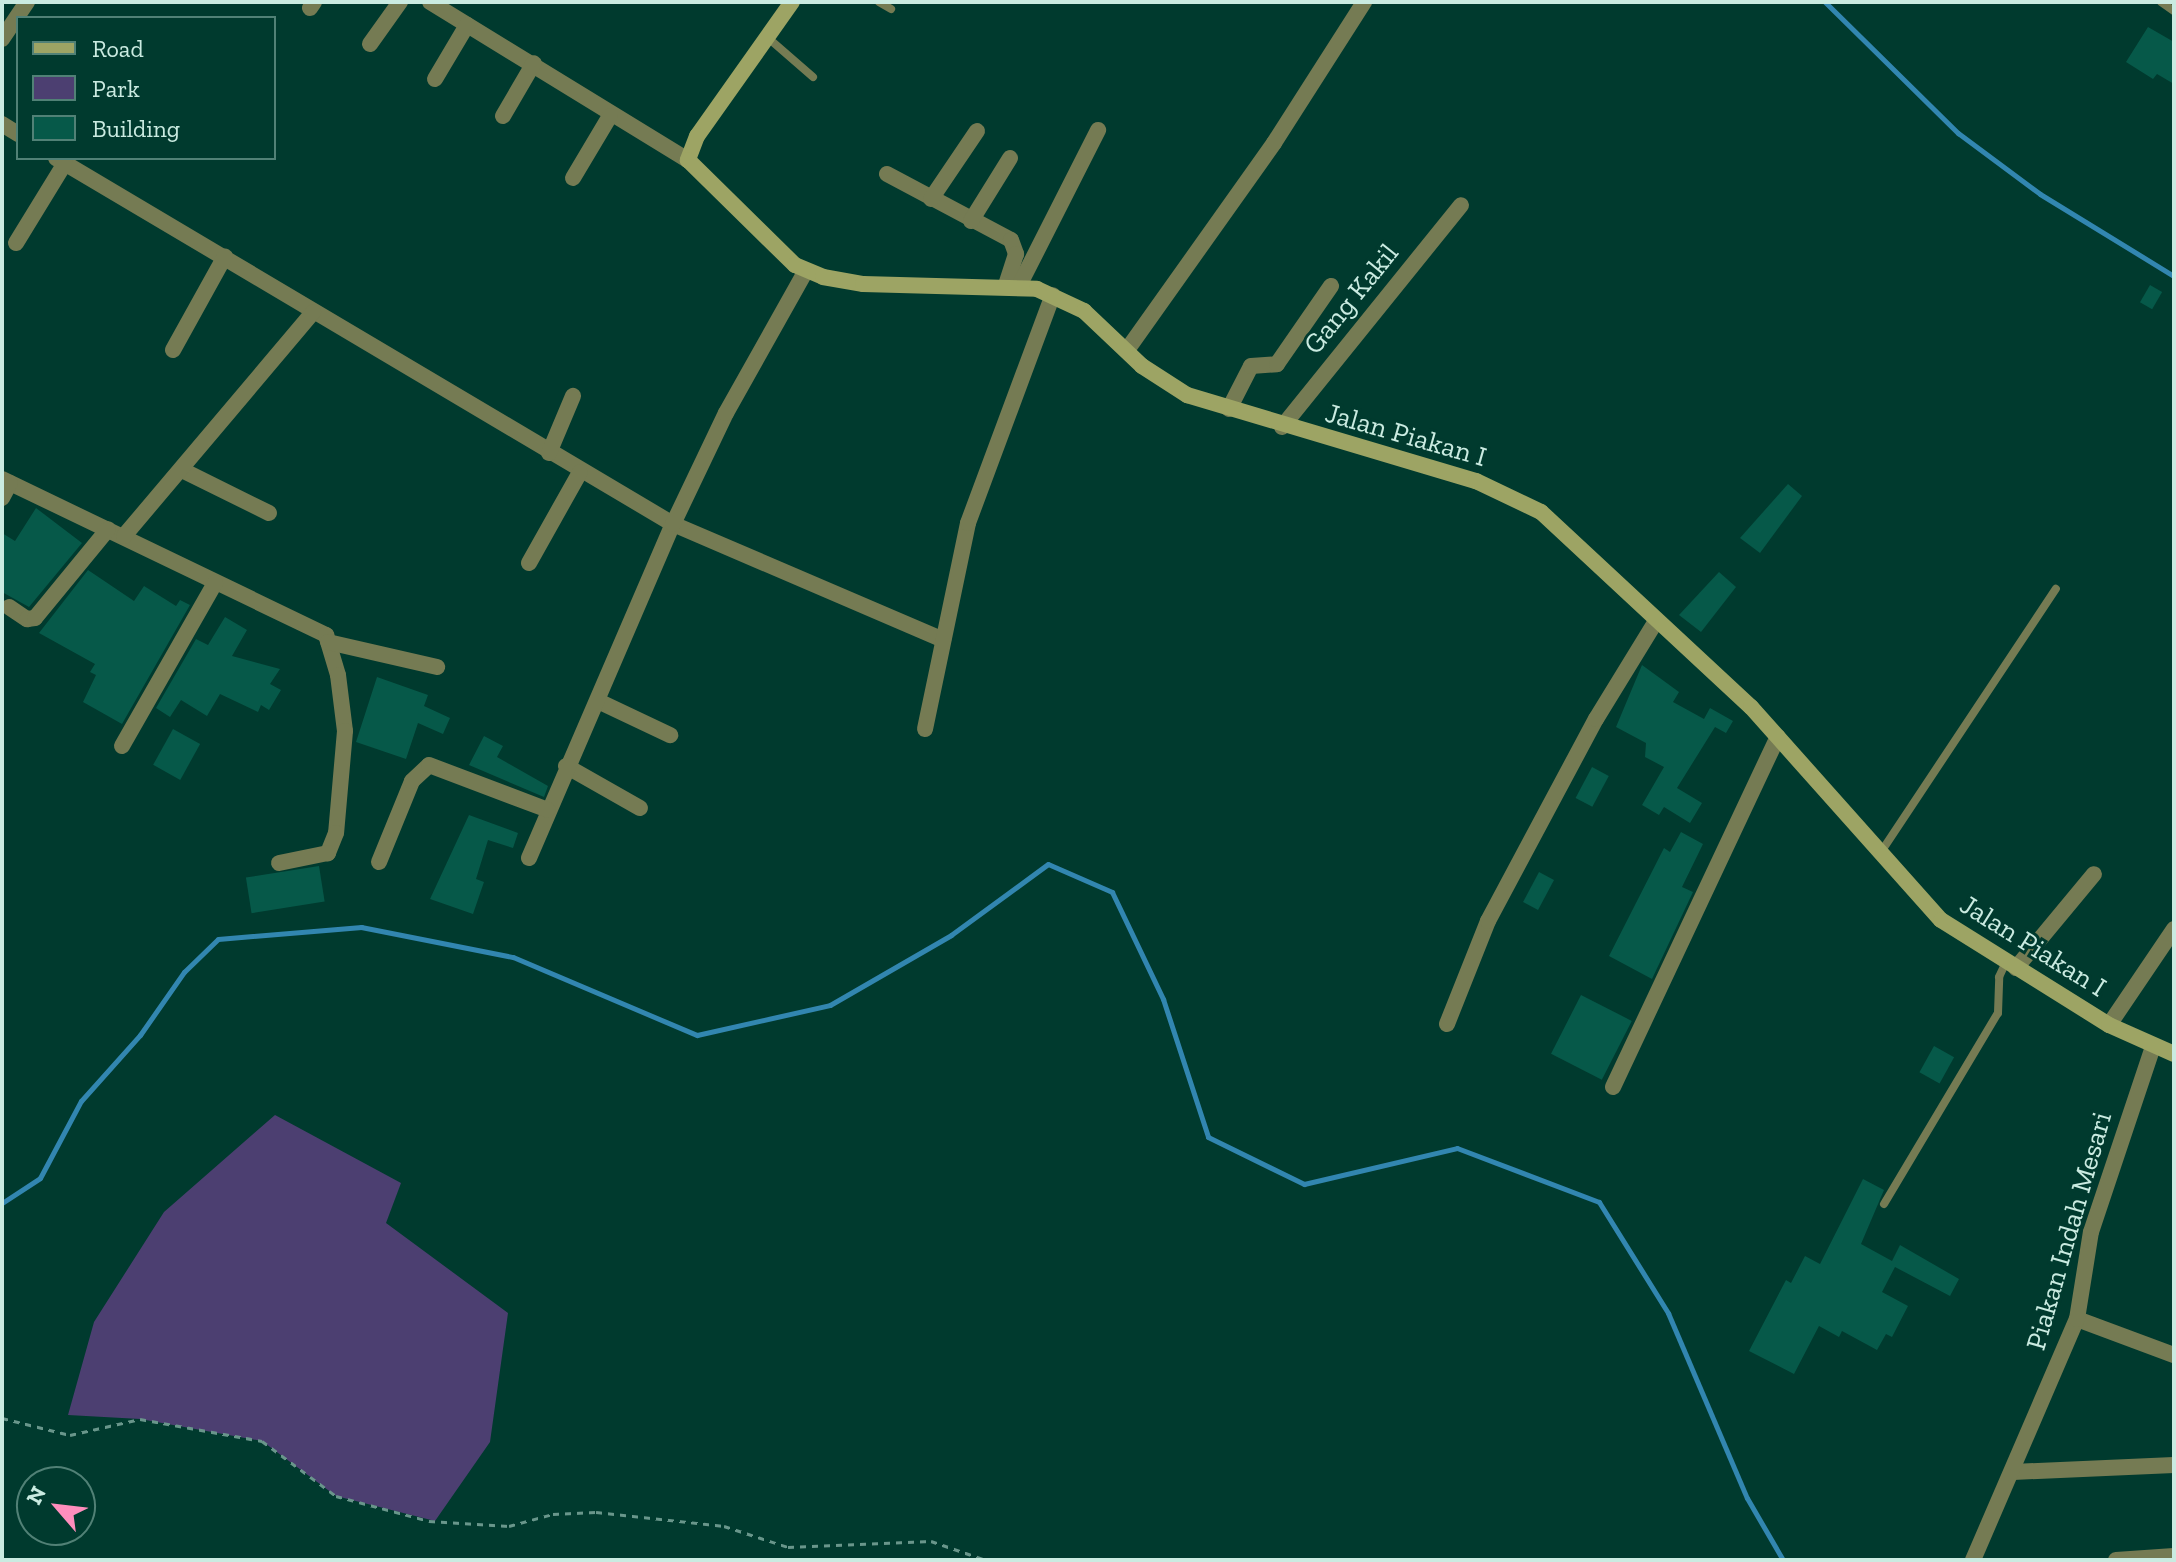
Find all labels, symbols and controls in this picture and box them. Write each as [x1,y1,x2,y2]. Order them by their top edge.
legend [16,16,276,160]
text: Road [92,34,144,63]
text: Park [92,74,140,103]
text: Building [92,114,180,143]
street label: Gang Kakil [1296,237,1406,361]
street label: Jalan Piakan I [1322,396,1490,474]
street label: Jalan Piakan I [1954,888,2112,1004]
street label: Piakan Indah Mesari [2019,1108,2119,1354]
north arrow [16,1466,96,1546]
text: N [20,1482,52,1509]

